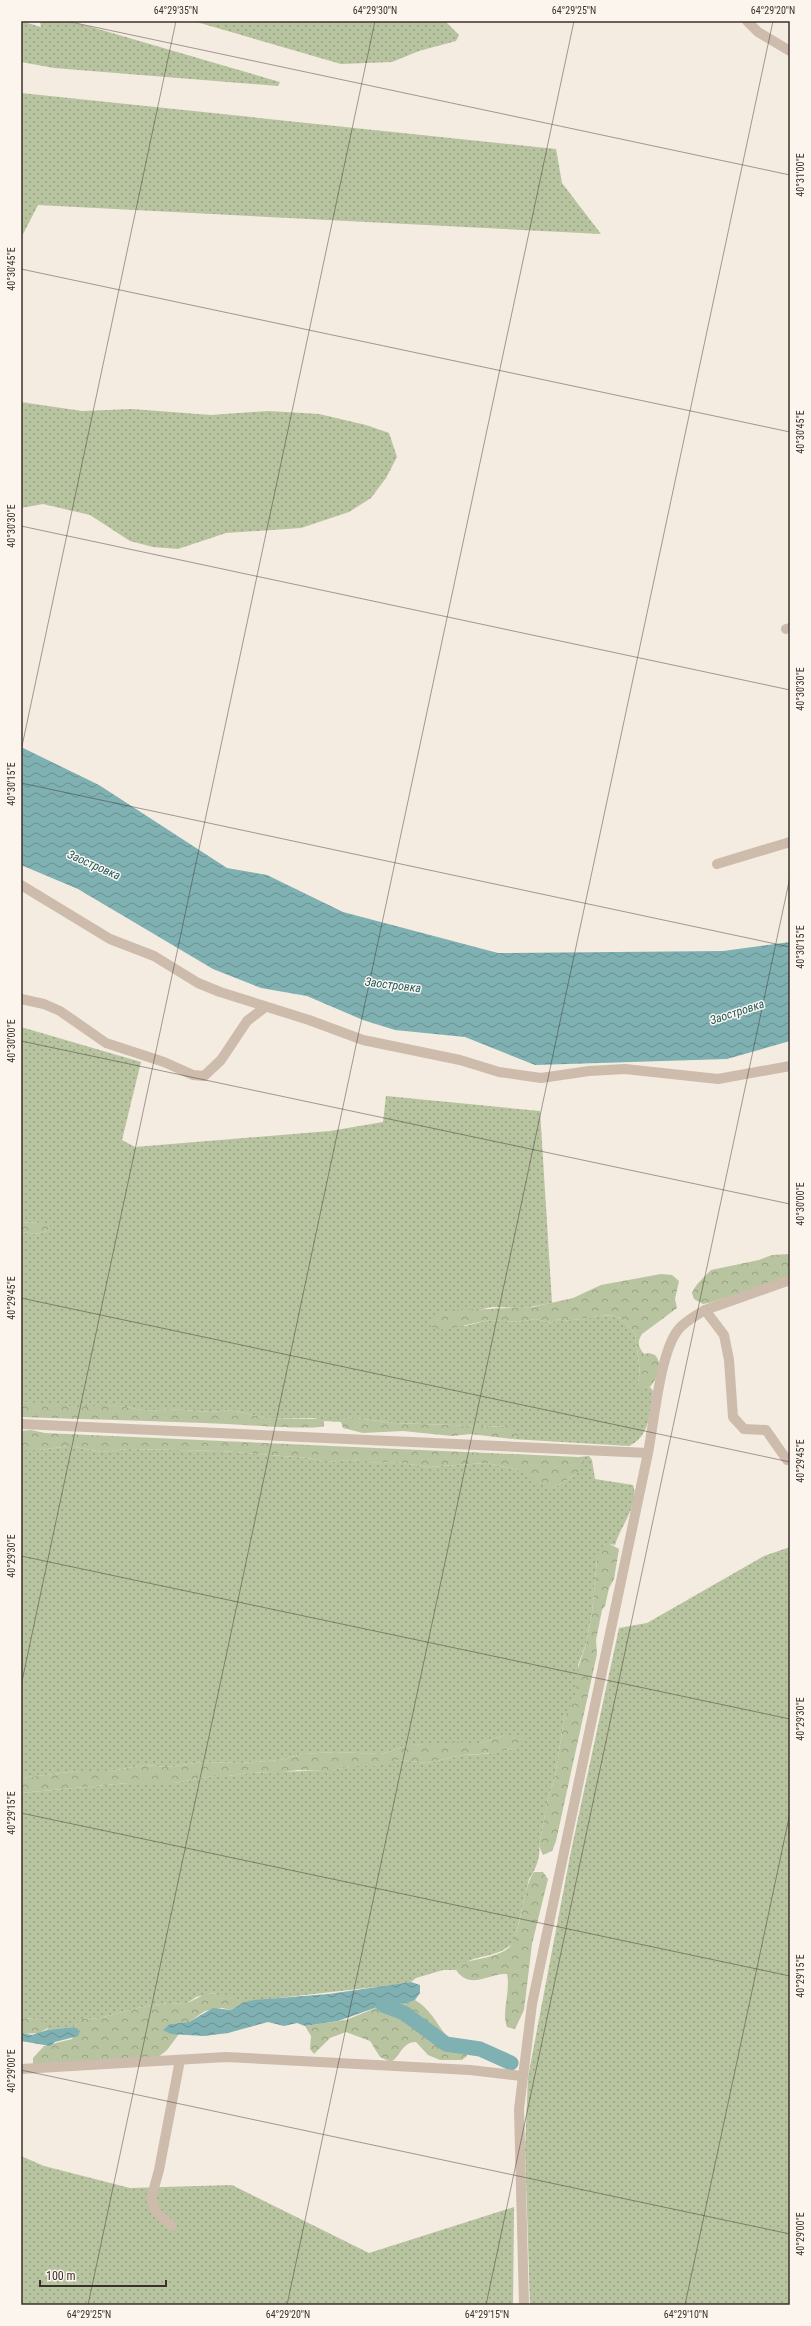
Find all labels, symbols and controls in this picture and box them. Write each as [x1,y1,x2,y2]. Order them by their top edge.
text: 64°29'35"N [154,5,198,16]
text: 64°29'30"N [353,5,397,16]
text: 64°29'25"N [552,5,596,16]
text: 64°29'20"N [751,5,795,16]
text: 40°31'00"E [795,153,806,197]
text: 40°30'45"E [6,247,17,291]
text: 40°30'45"E [795,410,806,454]
text: 40°30'30"E [6,504,17,548]
text: 40°30'30"E [795,667,806,711]
text: 40°30'15"E [6,762,17,806]
water label: Заостровка [65,847,123,883]
text: 40°30'15"E [795,925,806,969]
water label: Заостровка [364,975,422,995]
water label: Заостровка [708,997,766,1027]
text: 40°30'00"E [6,1019,17,1063]
text: 40°30'00"E [795,1182,806,1226]
text: 40°29'45"E [6,1276,17,1320]
text: 40°29'45"E [795,1439,806,1483]
text: 40°29'30"E [6,1534,17,1578]
text: 40°29'30"E [795,1697,806,1741]
text: 40°29'15"E [6,1791,17,1835]
text: 40°29'15"E [795,1954,806,1998]
text: 40°29'00"E [6,2049,17,2093]
text: 40°29'00"E [795,2212,806,2256]
scale bar [40,2262,166,2288]
text: 100 m [46,2269,76,2283]
text: 64°29'25"N [67,2309,111,2320]
text: 64°29'20"N [266,2309,310,2320]
text: 64°29'15"N [465,2309,509,2320]
text: 64°29'10"N [664,2309,708,2320]

